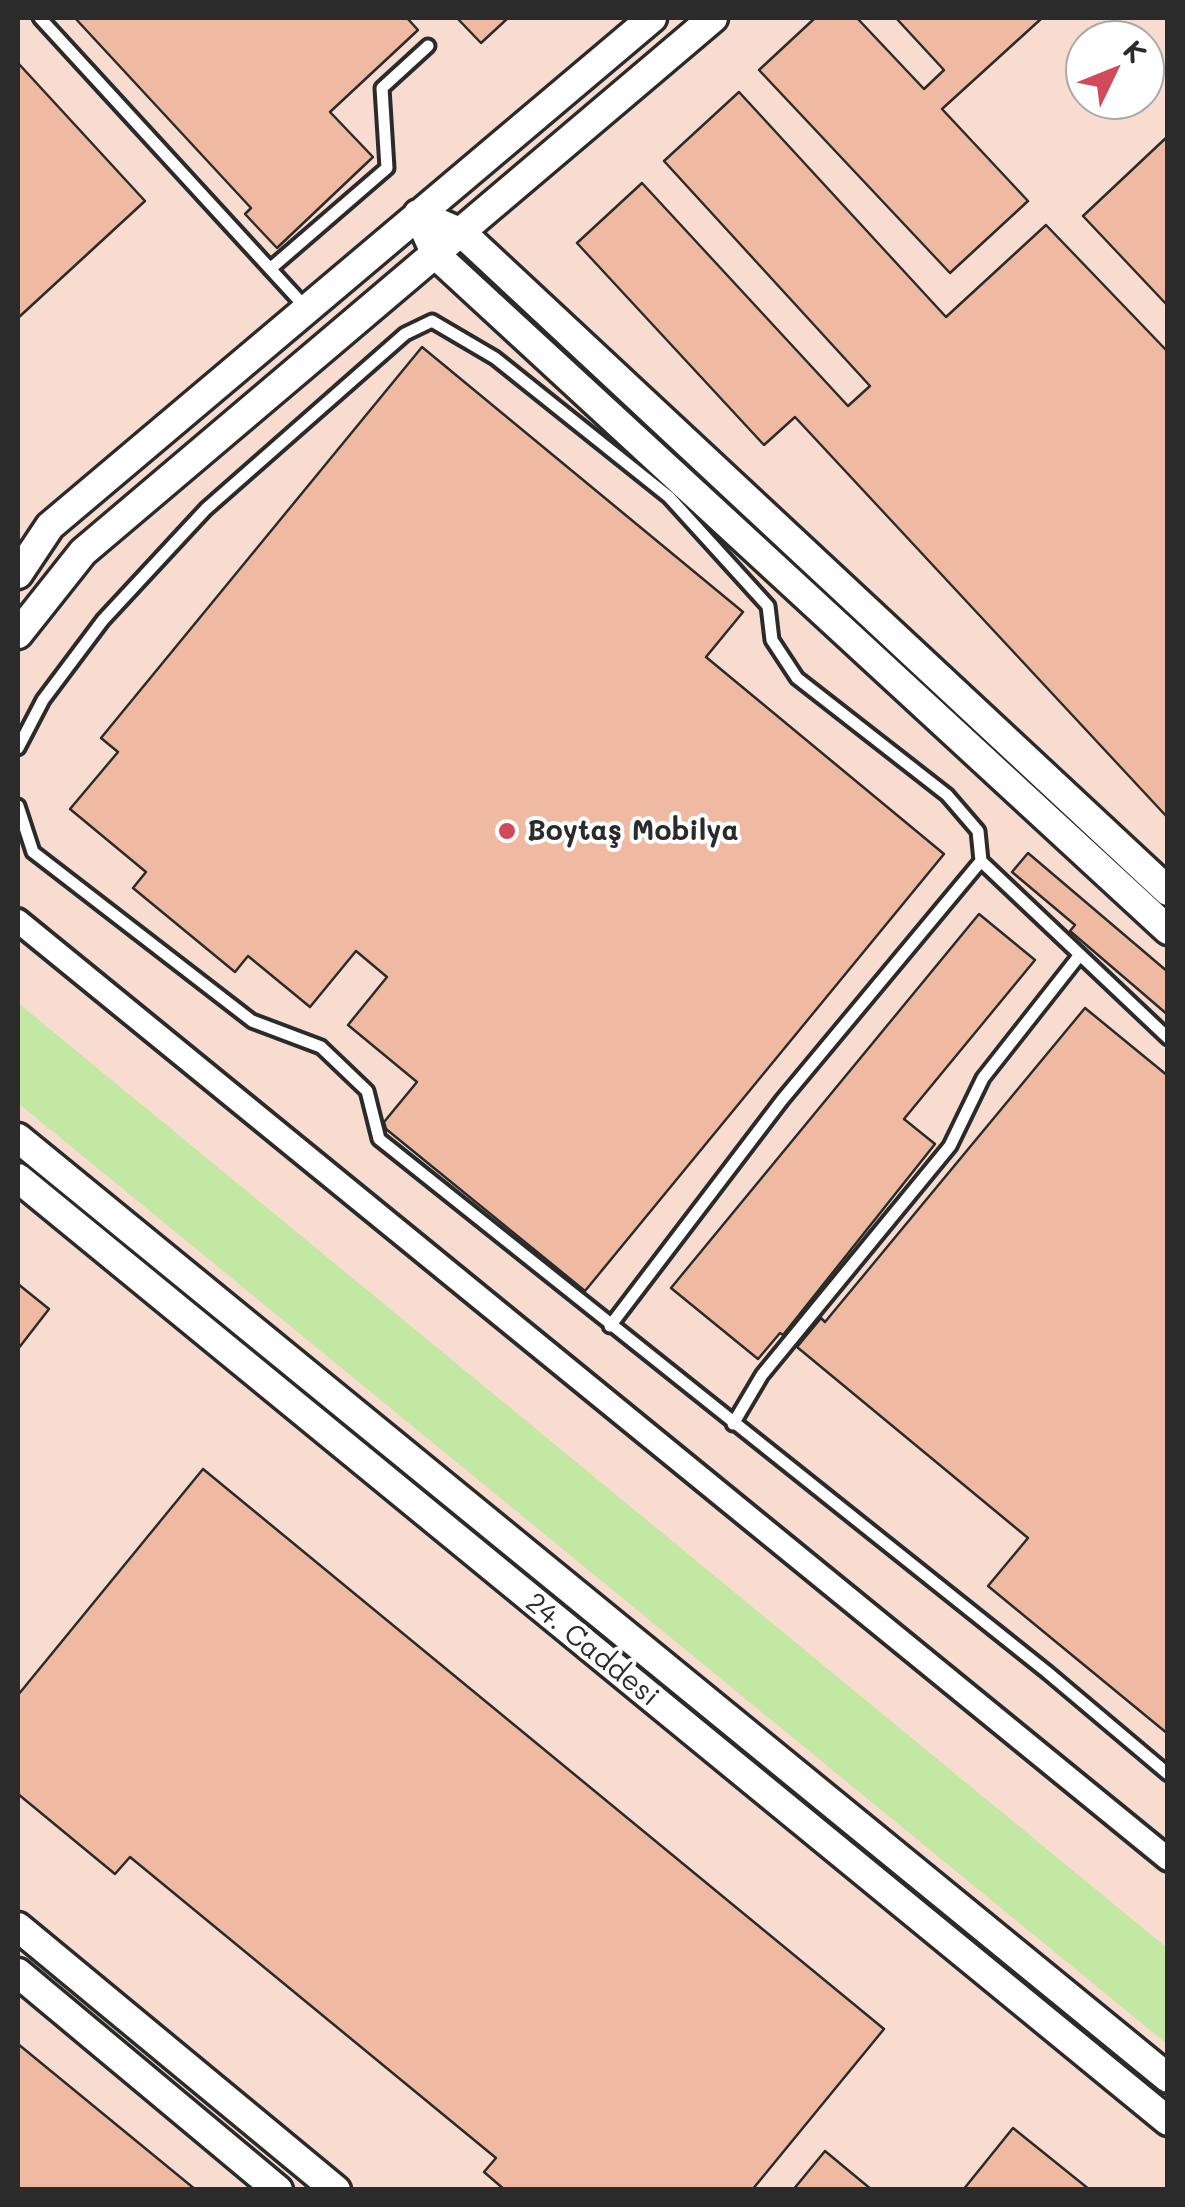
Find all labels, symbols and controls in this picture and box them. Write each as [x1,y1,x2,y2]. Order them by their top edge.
north arrow [1065,20,1165,120]
text: K [1116,32,1155,70]
place label: Boytaş Mobilya [527,814,739,848]
marker: Boytaş Mobilya [496,820,518,842]
street label: 24. Caddesi [519,1586,665,1714]

